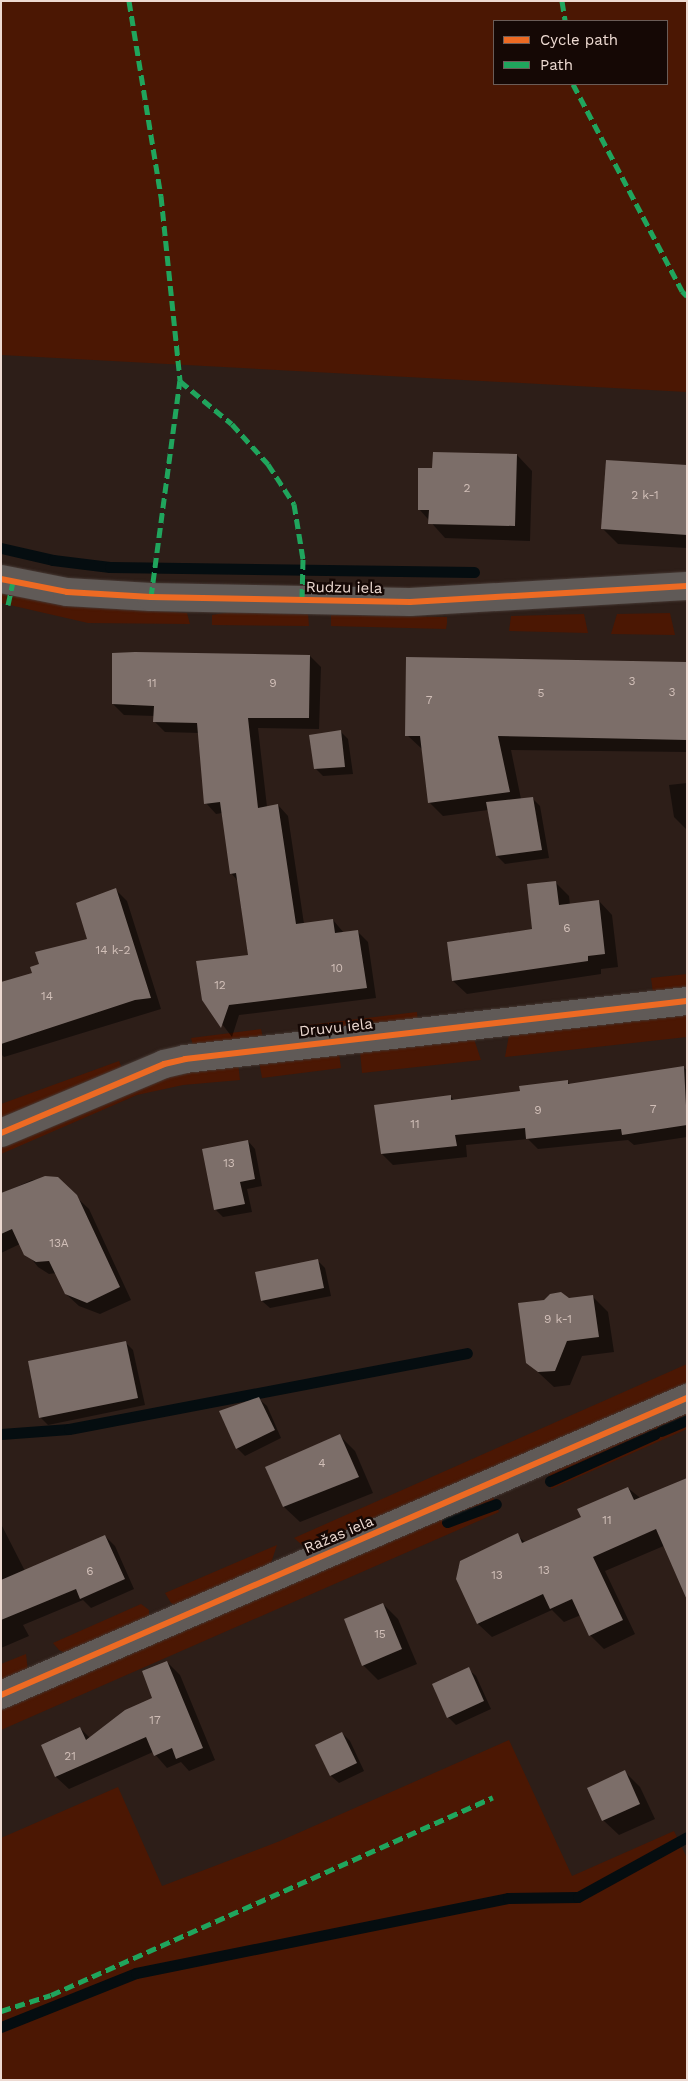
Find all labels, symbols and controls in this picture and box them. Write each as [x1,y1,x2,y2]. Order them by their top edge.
legend [493,20,668,85]
text: Cycle path [540,31,618,49]
text: Path [540,56,573,74]
house number: 2 [464,482,470,496]
house number: 2 k-1 [631,489,659,503]
street label: Rudzu iela [306,578,382,598]
house number: 3 [629,675,635,689]
house number: 11 [147,677,157,691]
house number: 9 [269,677,277,691]
house number: 3 [669,686,675,700]
house number: 5 [538,687,544,701]
house number: 7 [426,694,432,708]
house number: 6 [563,922,571,936]
house number: 14 k-2 [96,944,130,958]
house number: 10 [331,962,343,976]
house number: 12 [214,979,226,993]
house number: 14 [41,990,53,1004]
street label: Druvu iela [298,1015,374,1041]
house number: 7 [650,1103,656,1117]
house number: 9 [534,1104,542,1118]
house number: 11 [410,1118,420,1132]
house number: 13 [223,1157,235,1171]
house number: 13A [49,1237,69,1251]
house number: 9 k-1 [544,1313,572,1327]
house number: 4 [318,1457,326,1471]
street label: Ražas iela [302,1512,376,1558]
house number: 11 [602,1514,612,1528]
house number: 13 [538,1564,550,1578]
house number: 6 [86,1565,94,1579]
house number: 13 [491,1569,503,1583]
house number: 15 [374,1628,386,1642]
house number: 17 [149,1714,161,1728]
house number: 21 [64,1750,76,1764]

